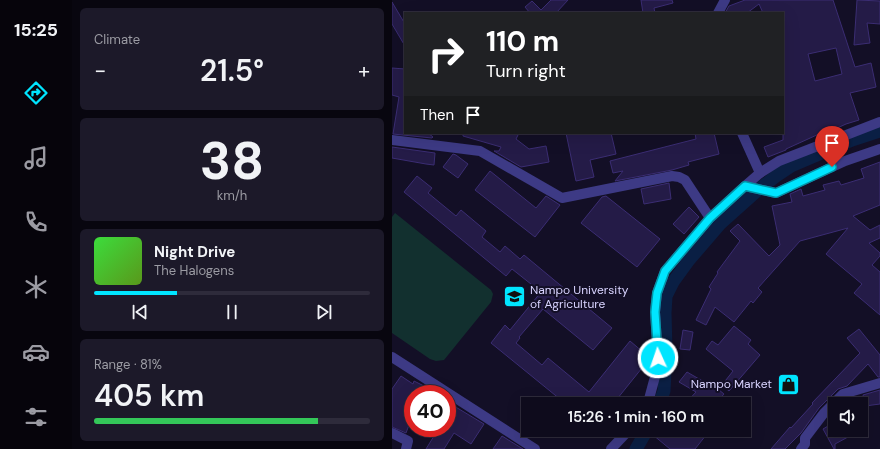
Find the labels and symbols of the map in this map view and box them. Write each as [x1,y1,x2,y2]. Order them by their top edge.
pin [815,126,849,167]
place label: Nampo University of Agriculture [530,282,629,312]
school or university icon: Nampo University of Agriculture [502,284,528,310]
position arrow [637,337,679,379]
shop icon: Nampo Market [775,371,801,397]
place label: Nampo Market [691,376,772,392]
speed limit sign: 40 [404,385,456,437]

